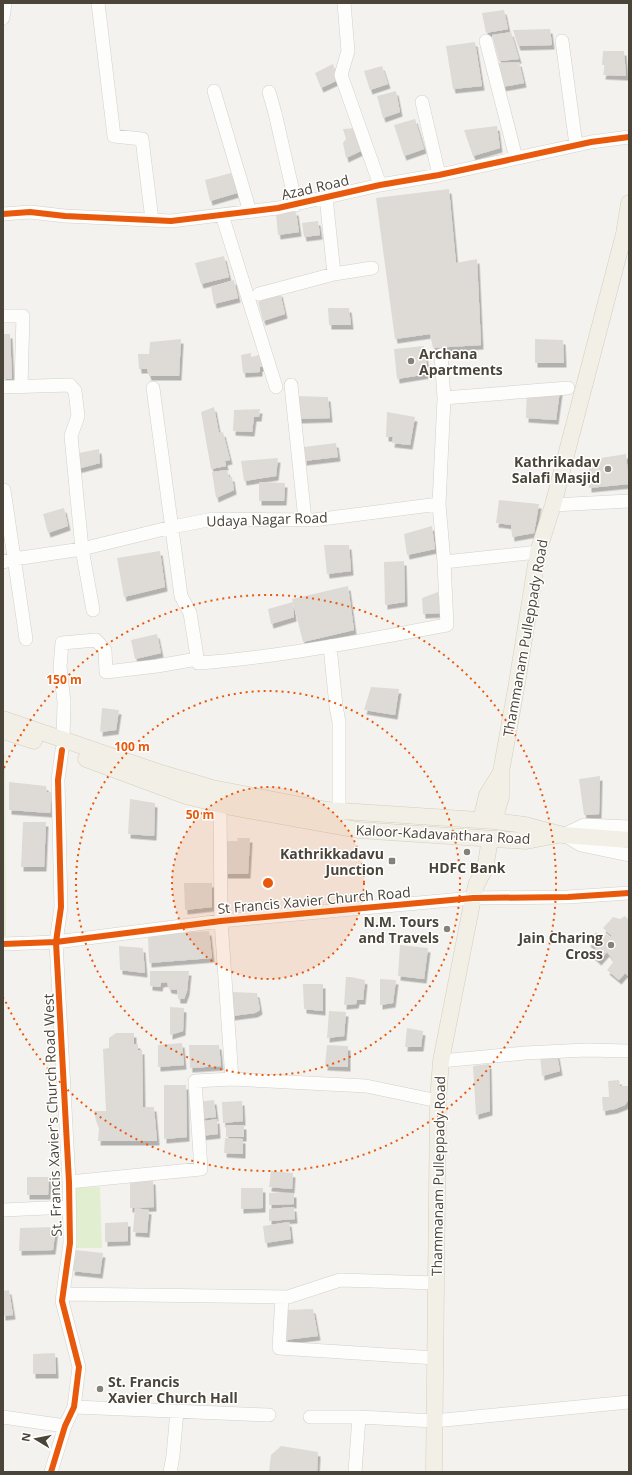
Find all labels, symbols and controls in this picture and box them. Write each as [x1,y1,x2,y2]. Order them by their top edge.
street label: Azad Road [279,170,351,204]
place label: Archana Apartments [419,344,503,379]
marker: Archana Apartments [406,356,416,366]
place label: Kathrikadav Salafi Masjid [512,452,600,487]
marker: Kathrikadav Salafi Masjid [603,464,613,474]
street label: Udaya Nagar Road [206,507,328,531]
street label: Thammanam Pulleppady Road [498,538,552,738]
text: 150 m [46,671,82,688]
text: 100 m [114,738,150,755]
text: 50 m [186,806,214,823]
street label: Kaloor-Kadavanthara Road [355,820,531,848]
place label: Kathrikkadavu Junction [280,844,384,879]
marker: HDFC Bank [462,847,472,857]
marker: Kathrikkadavu Junction [387,856,397,866]
place label: HDFC Bank [428,858,506,877]
centre of rings [261,876,275,890]
street label: St Francis Xavier Church Road [217,882,411,918]
place label: N.M. Tours and Travels [358,912,439,947]
marker: N.M. Tours and Travels [442,924,452,934]
place label: Jain Charing Cross [516,928,603,963]
marker: Jain Charing Cross [606,940,616,950]
street label: St. Francis Xavier's Church Road West [38,993,66,1237]
street label: Thammanam Pulleppady Road [427,1076,449,1276]
place label: St. Francis Xavier Church Hall [108,1372,238,1407]
marker: St. Francis Xavier Church Hall [95,1384,105,1394]
north arrow [16,1419,56,1459]
text: N [17,1431,34,1443]

